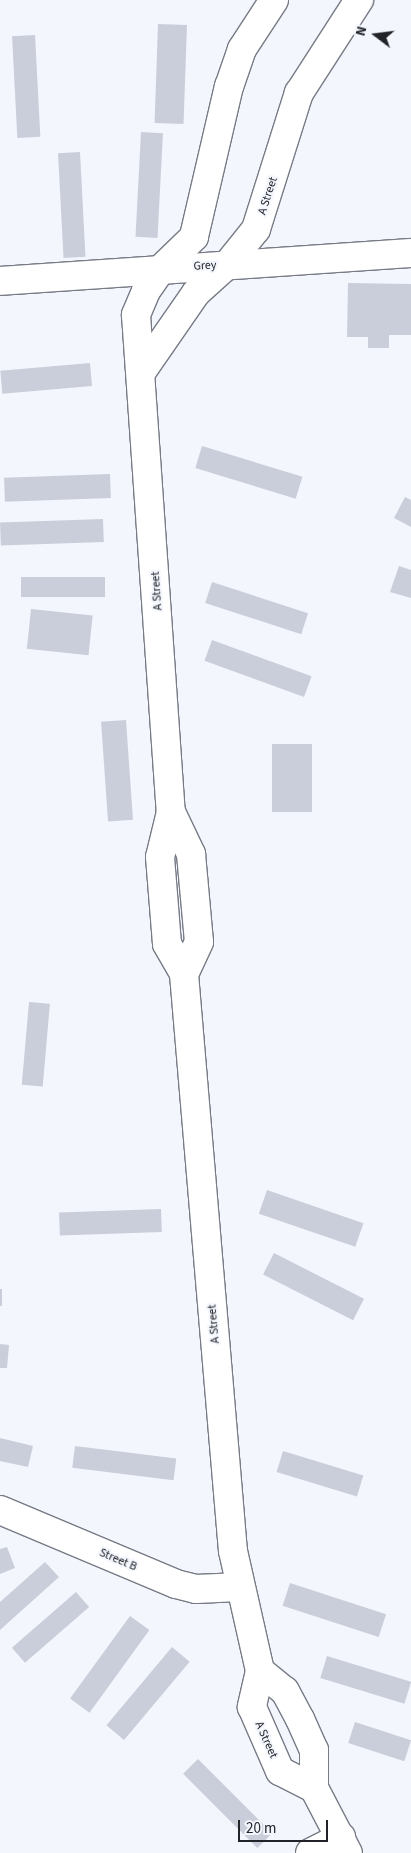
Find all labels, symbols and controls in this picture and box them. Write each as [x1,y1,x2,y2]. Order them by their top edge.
north arrow [351,10,401,60]
text: N [351,24,372,38]
street label: A Street [255,175,281,217]
street label: Grey [193,258,217,274]
street label: A Street [148,571,166,611]
street label: A Street [205,1304,223,1344]
street label: Street B [97,1546,139,1574]
street label: A Street [251,1719,281,1761]
scale bar [241,1810,331,1842]
text: 20 m [246,1818,276,1839]

